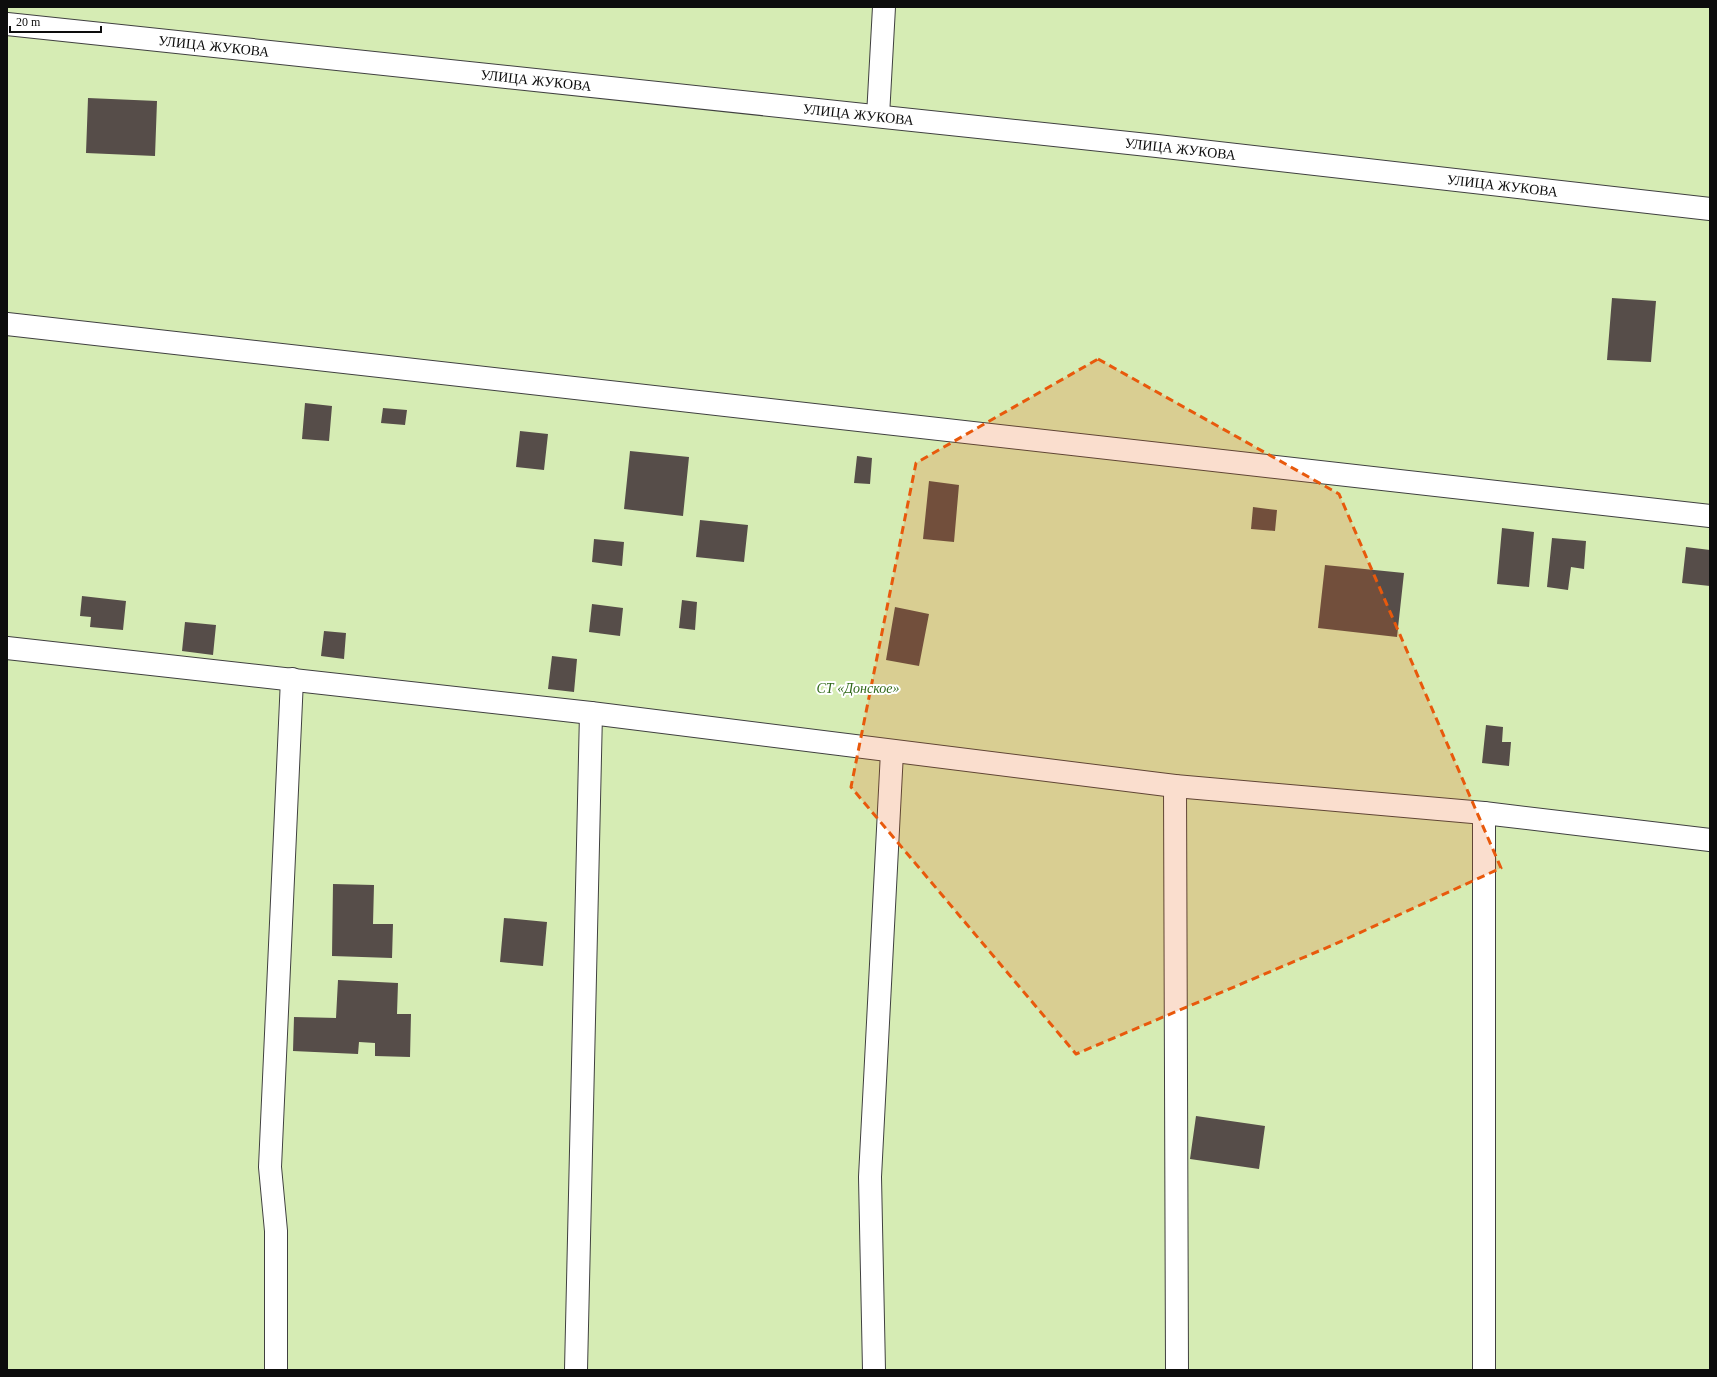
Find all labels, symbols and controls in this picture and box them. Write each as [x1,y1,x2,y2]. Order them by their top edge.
scale bar [10,8,101,34]
text: 20 m [16,15,41,29]
street label: УЛИЦА ЖУКОВА [157,33,271,60]
street label: УЛИЦА ЖУКОВА [480,67,593,94]
street label: УЛИЦА ЖУКОВА [802,101,915,128]
street label: УЛИЦА ЖУКОВА [1124,136,1238,163]
street label: УЛИЦА ЖУКОВА [1446,172,1559,200]
park label: СТ «Донское» [817,681,899,696]

